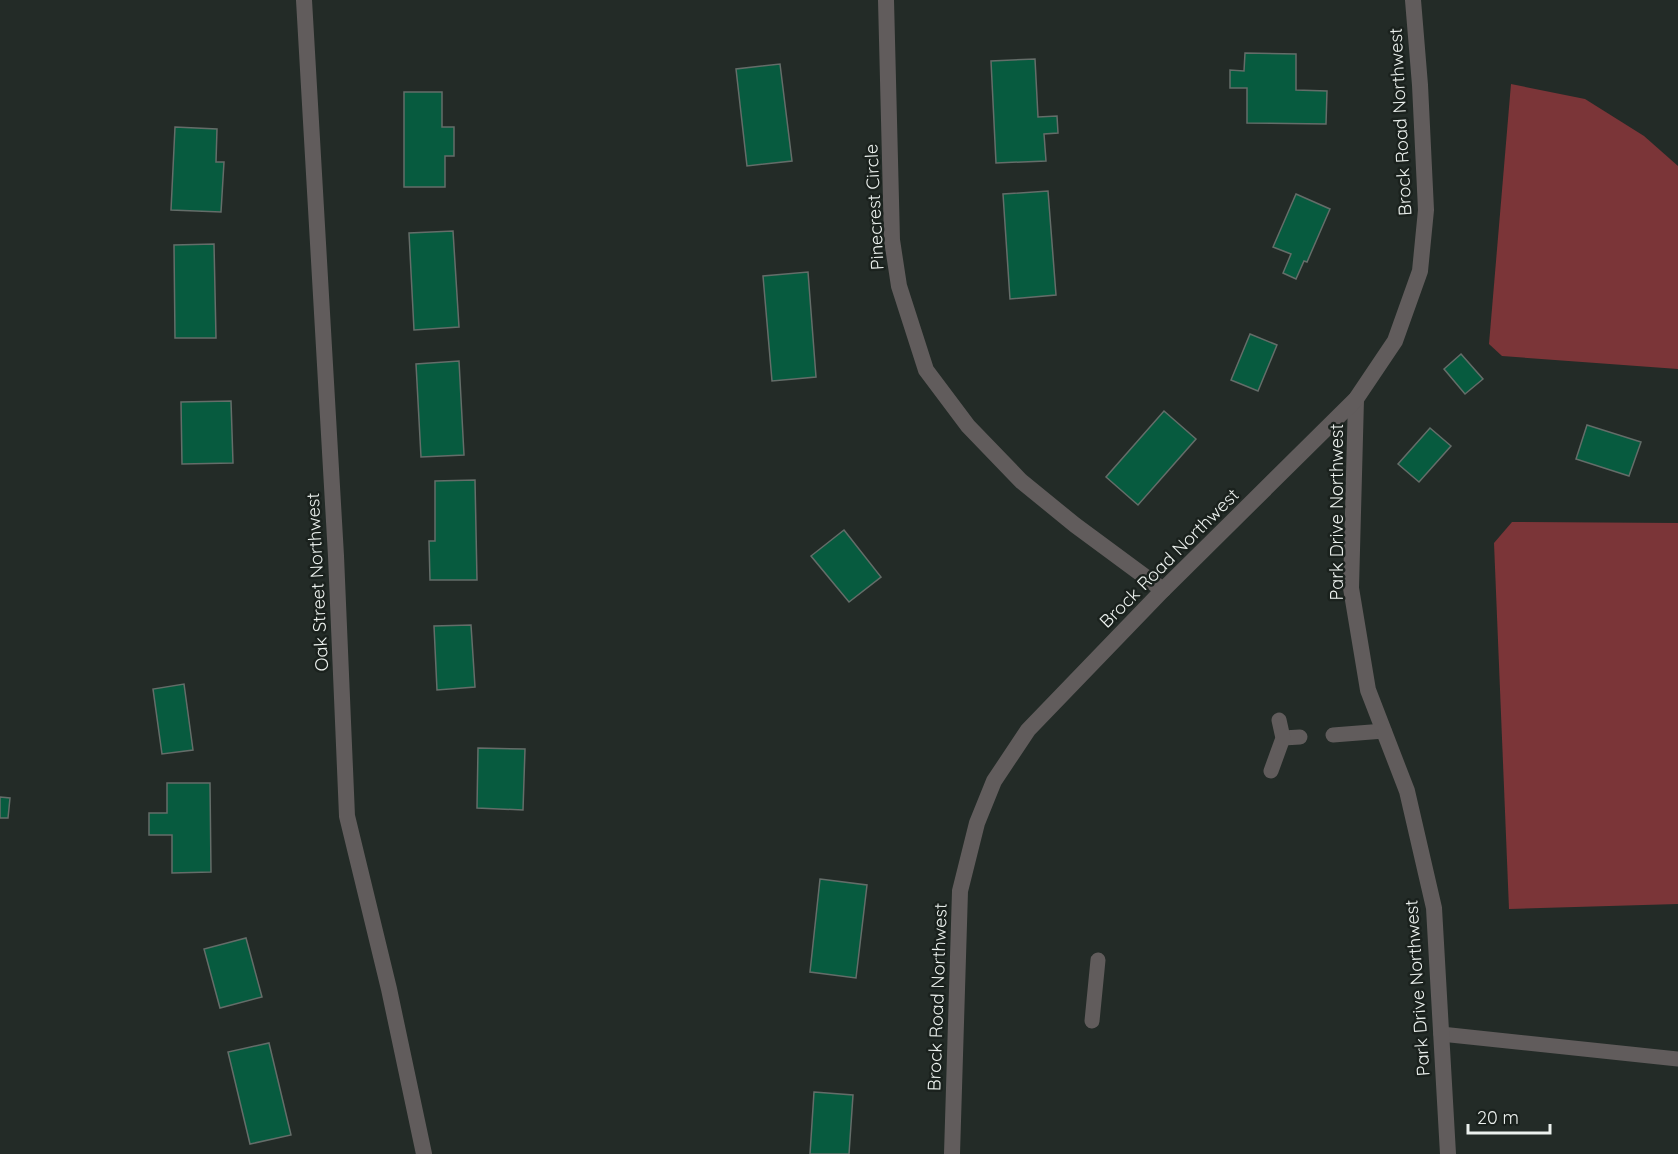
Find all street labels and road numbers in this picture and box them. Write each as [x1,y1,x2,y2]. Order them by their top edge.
street label: Brock Road Northwest [1384,28,1416,216]
street label: Pinecrest Circle [859,143,889,271]
street label: Park Drive Northwest [1325,424,1348,600]
street label: Brock Road Northwest [1094,483,1244,633]
street label: Oak Street Northwest [301,492,333,672]
street label: Park Drive Northwest [1399,899,1435,1077]
street label: Brock Road Northwest [922,903,952,1091]

